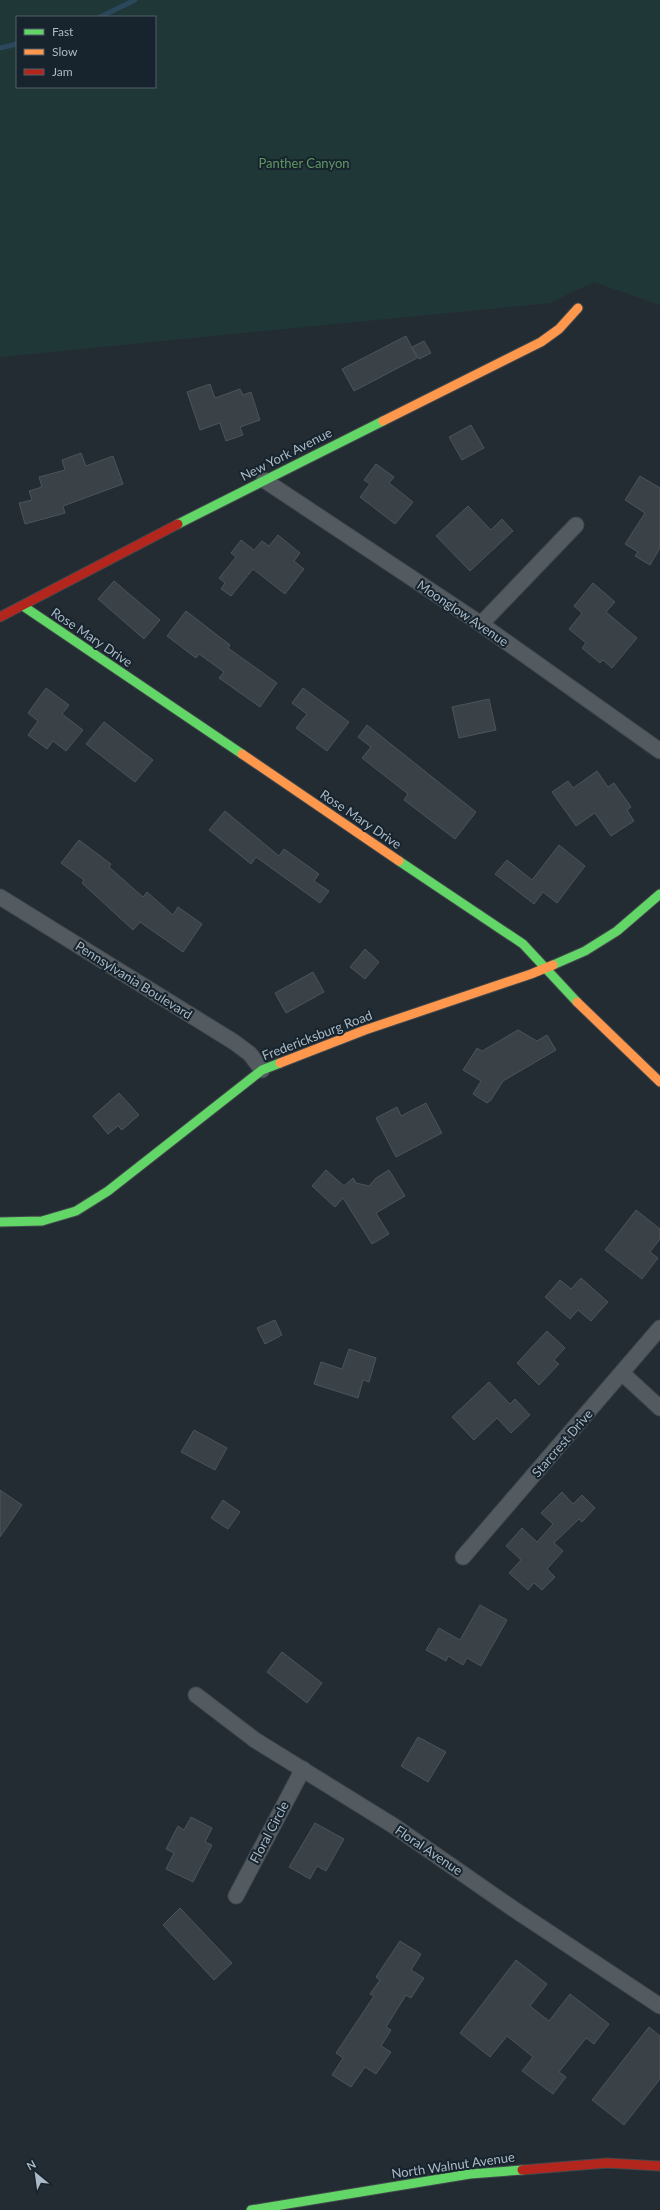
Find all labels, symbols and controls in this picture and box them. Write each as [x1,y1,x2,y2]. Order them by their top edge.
legend [16,16,156,88]
text: Fast [52,24,74,39]
text: Slow [52,44,78,59]
text: Jam [52,64,73,79]
park label: Panther Canyon [258,155,350,171]
street label: New York Avenue [238,424,335,484]
street label: Moonglow Avenue [414,576,512,650]
street label: Rose Mary Drive [48,604,136,670]
street label: Rose Mary Drive [317,786,405,852]
street label: Pennsylvania Boulevard [73,937,195,1023]
street label: Fredericksburg Road [260,1007,374,1063]
street label: Starcrest Drive [528,1406,596,1480]
street label: Floral Circle [246,1798,292,1866]
street label: Floral Avenue [392,1822,466,1878]
street label: North Walnut Avenue [390,2148,516,2182]
north arrow [16,2154,56,2194]
text: N [24,2157,38,2173]

